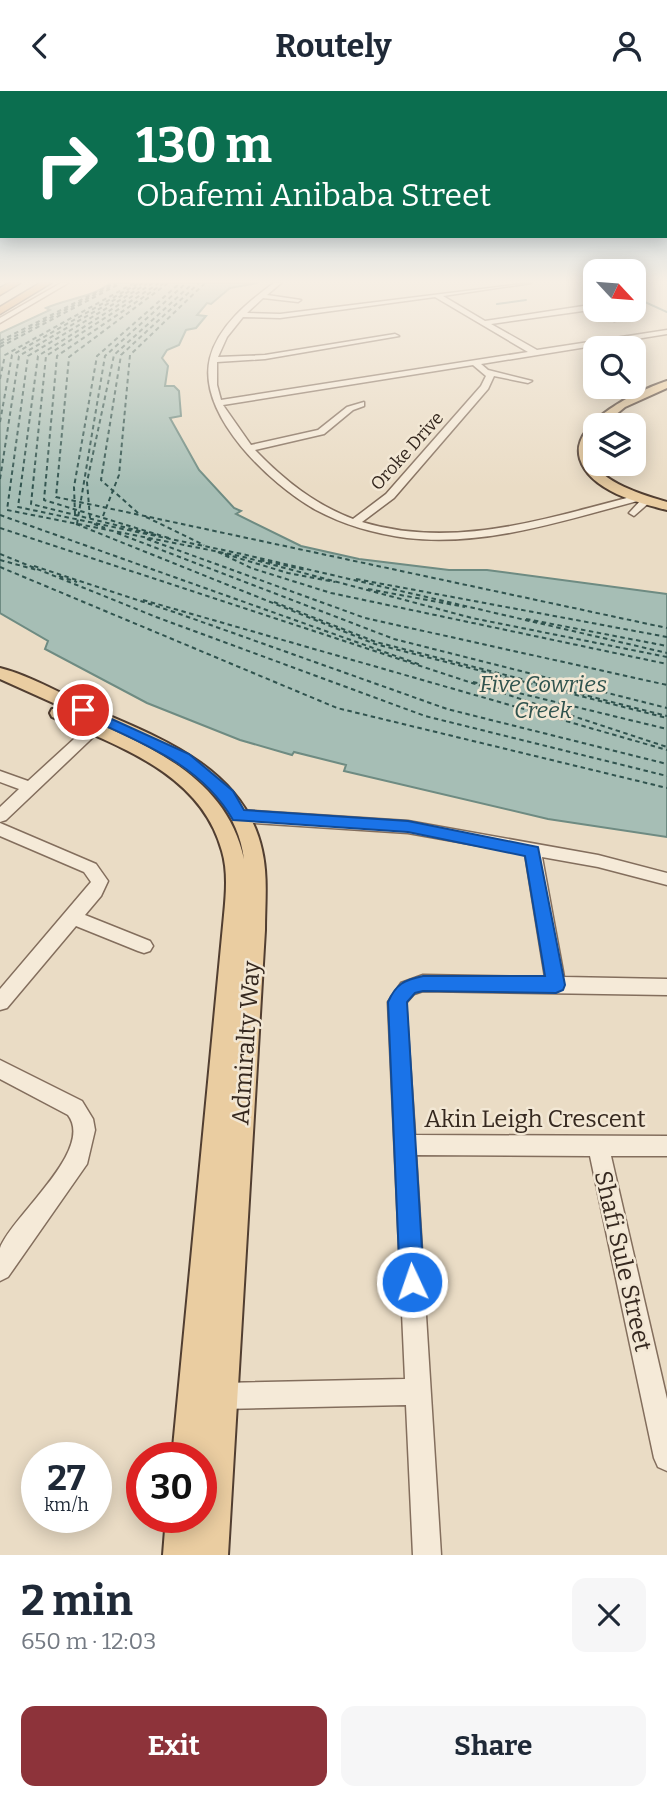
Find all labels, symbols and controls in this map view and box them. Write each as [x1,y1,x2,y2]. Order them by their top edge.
icon: back [21,27,59,65]
text: Routely [275,27,392,65]
icon: person [608,27,646,65]
text: 130 m [136,116,272,175]
icon: right [21,119,112,210]
text: Obafemi Anibaba Street [136,176,491,214]
north arrow [583,259,646,322]
map controls [583,259,646,476]
button: search [583,336,646,399]
street label: Oroke Drive [366,407,448,495]
button: layers [583,413,646,476]
water label: Five Cowries Creek [479,670,607,724]
pin [53,680,113,740]
icon: arrive [64,691,102,729]
street label: Admiralty Way [226,960,266,1126]
street label: Akin Leigh Crescent [424,1105,646,1133]
street label: Shafi Sule Street [589,1168,657,1354]
position arrow [375,1245,449,1319]
speed limit sign: 30 [126,1442,217,1533]
text: 27 [47,1457,86,1499]
text: km/h [44,1494,89,1516]
text: 2 min [21,1576,133,1626]
button: close [572,1578,646,1652]
text: 650 m · 12:03 [21,1627,156,1655]
button: Exit [21,1706,327,1786]
button: Share [341,1706,646,1786]

